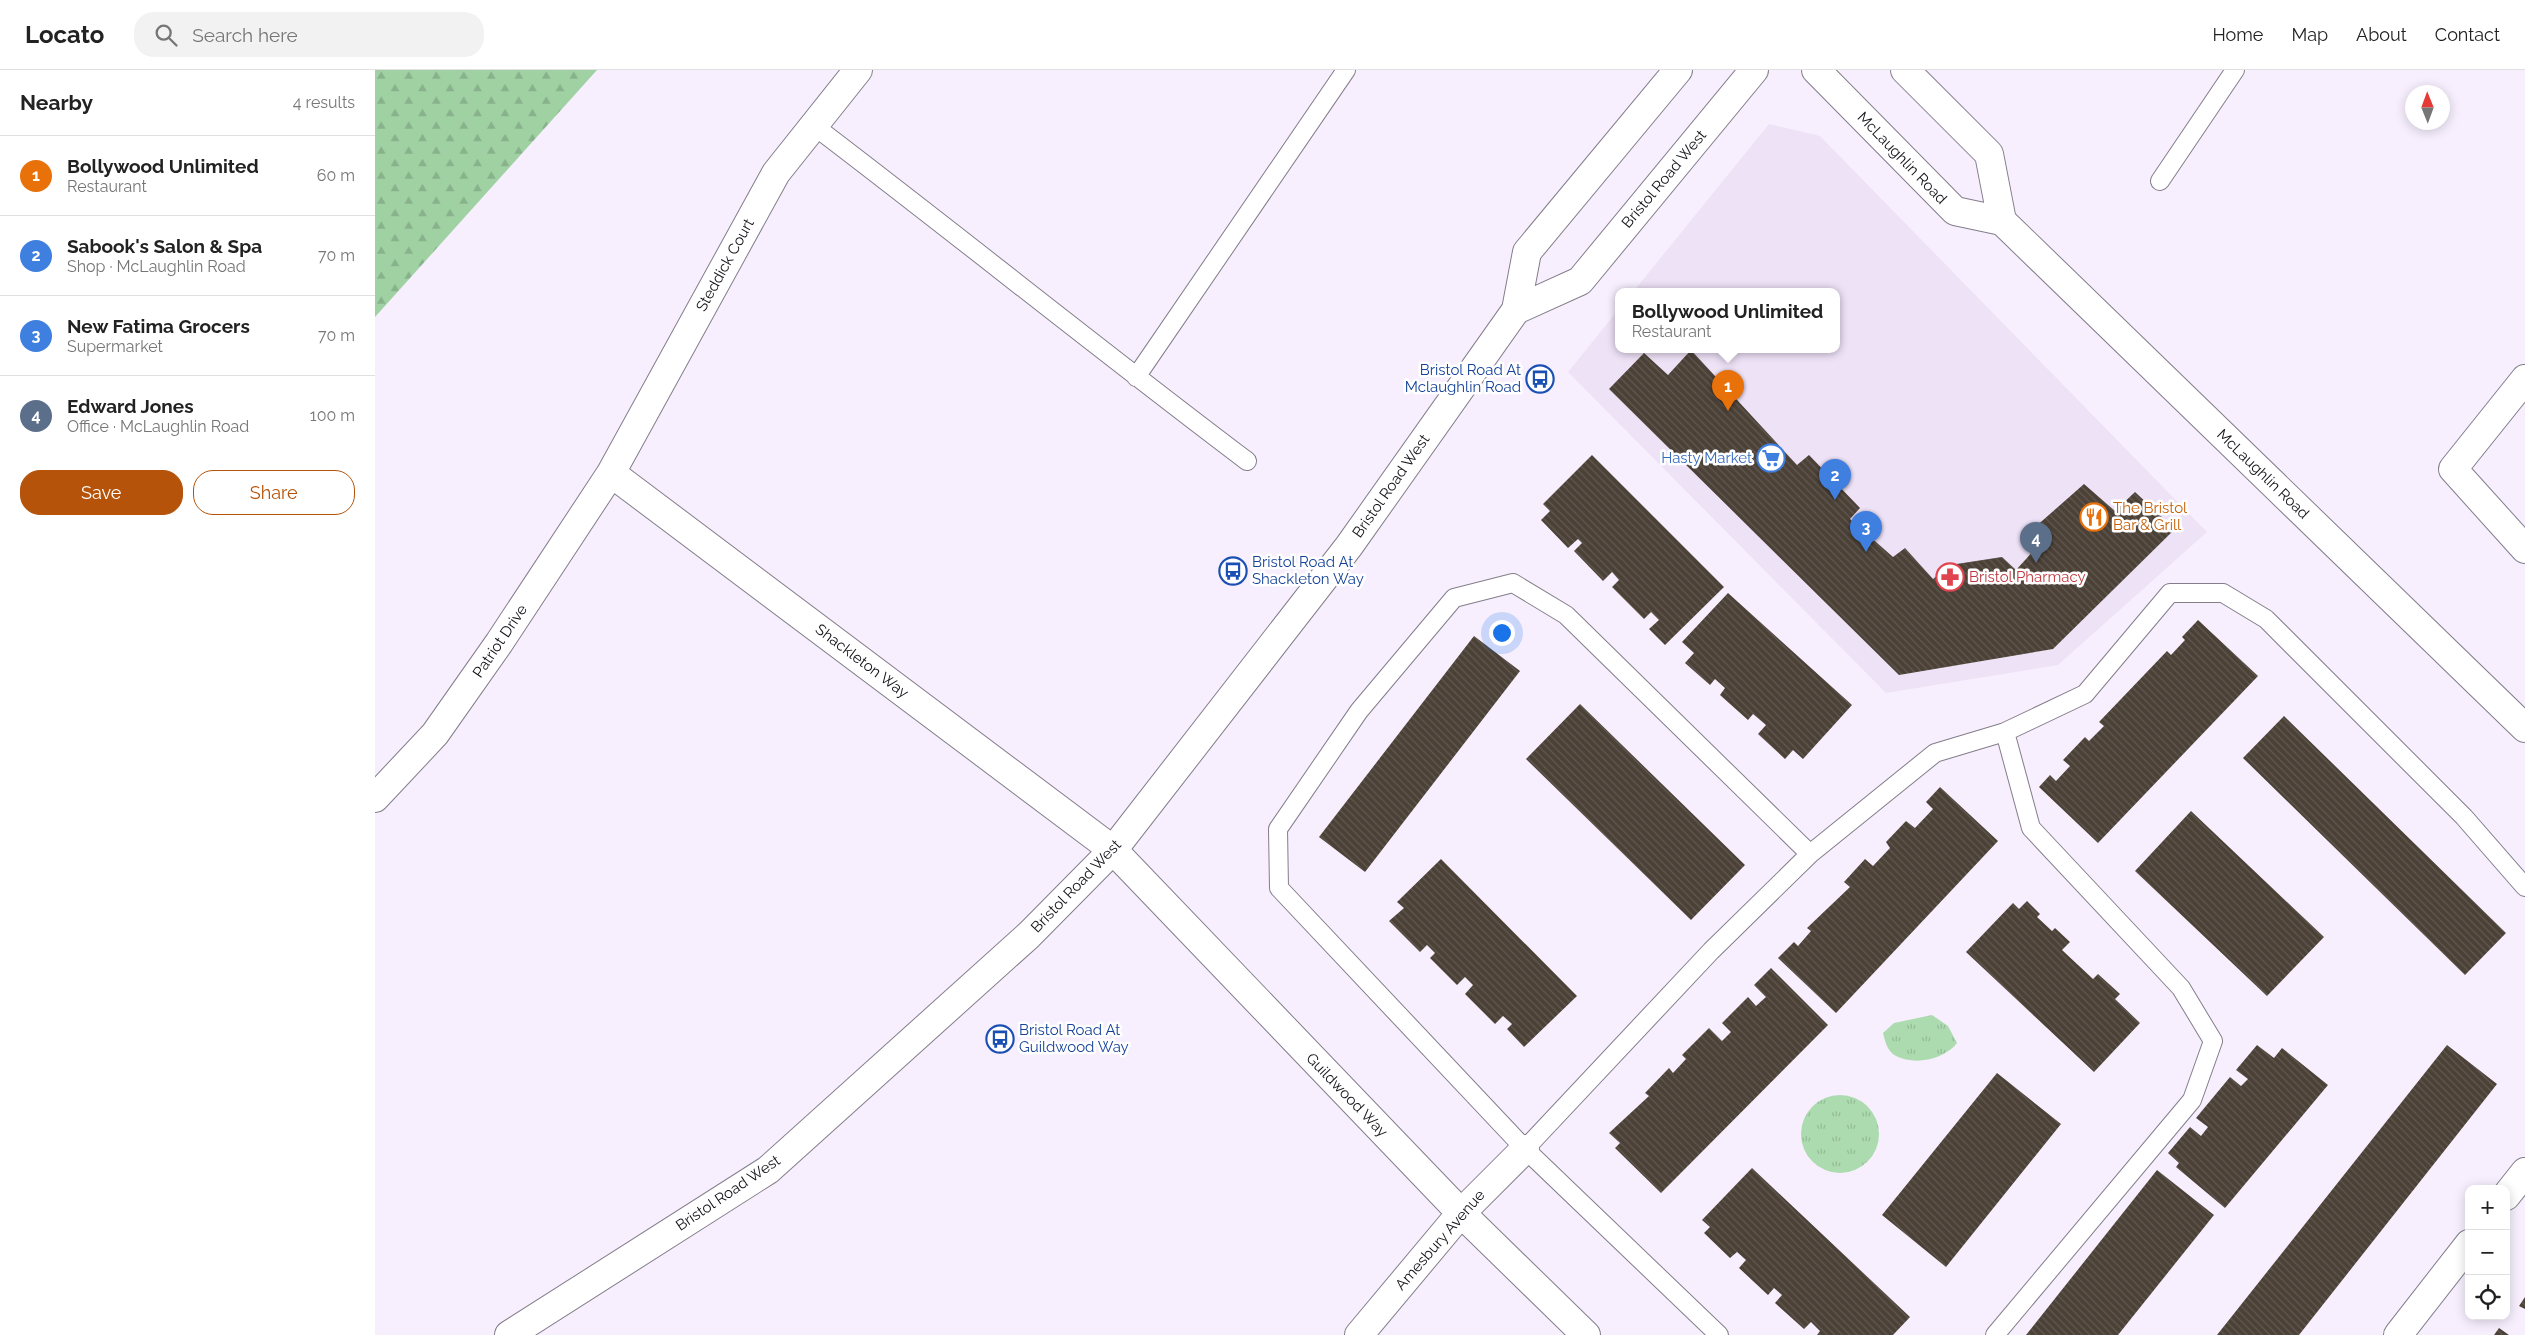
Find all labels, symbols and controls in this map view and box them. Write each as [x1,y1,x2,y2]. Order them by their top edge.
search box [134,12,484,57]
text: Locato [25,20,104,49]
icon: search [152,21,180,49]
text: Search here [192,24,298,46]
text: Home [2212,24,2263,45]
text: Map [2291,24,2328,45]
text: About [2356,24,2407,45]
text: Contact [2435,24,2500,45]
north arrow [2405,85,2450,130]
text: Nearby [20,90,93,115]
text: 4 results [293,93,355,112]
street label: McLaughlin Road [1853,108,1951,208]
street label: Bristol Road West [1618,126,1710,232]
text: Bollywood Unlimited [67,155,259,177]
text: 1 [32,166,40,185]
text: 60 m [317,166,355,185]
text: Restaurant [67,177,147,196]
street label: Steddick Court [692,216,758,314]
text: Sabook's Salon & Spa [67,235,262,257]
text: 2 [31,246,41,265]
text: 70 m [318,246,355,265]
text: Shop · McLaughlin Road [67,257,246,276]
popup [1615,288,1840,353]
text: Bollywood Unlimited [1632,300,1823,322]
text: New Fatima Grocers [67,315,250,337]
text: Restaurant [1632,322,1711,341]
text: 3 [32,326,40,345]
text: 70 m [318,326,355,345]
text: Supermarket [67,337,163,356]
place label: Bristol Road At Mclaughlin Road [1405,361,1521,396]
bus stop icon: Bristol Road At Mclaughlin Road [1525,364,1555,394]
pin: 1 [1712,370,1744,411]
text: Edward Jones [67,395,194,417]
text: 4 [31,406,41,425]
text: 100 m [310,406,355,425]
text: Office · McLaughlin Road [67,417,249,436]
street label: McLaughlin Road [2213,425,2313,523]
street label: Bristol Road West [1349,431,1433,541]
supermarket icon: Hasty Market [1756,443,1786,473]
place label: Hasty Market [1661,449,1752,467]
pin: 2 [1819,459,1851,500]
button: Save [20,470,183,515]
button: Share [193,470,355,515]
place label: The Bristol Bar & Grill [2113,499,2188,534]
restaurant icon: The Bristol Bar & Grill [2079,502,2109,532]
pin: 3 [1850,511,1882,552]
pin: 4 [2020,522,2052,563]
place label: Bristol Road At Shackleton Way [1252,553,1364,588]
bus stop icon: Bristol Road At Shackleton Way [1218,556,1248,586]
pharmacy icon: Bristol Pharmacy [1935,562,1965,592]
place label: Bristol Pharmacy [1969,568,2086,586]
street label: Patriot Drive [469,601,531,681]
street label: Shackleton Way [812,620,912,702]
your location [1489,620,1515,646]
street label: Bristol Road West [1027,836,1125,936]
place label: Bristol Road At Guildwood Way [1019,1021,1129,1056]
bus stop icon: Bristol Road At Guildwood Way [985,1024,1015,1054]
street label: Guildwood Way [1302,1049,1392,1141]
street label: Bristol Road West [672,1151,784,1235]
map controls [2465,1185,2510,1320]
button: + [2465,1185,2510,1230]
street label: Amesbury Avenue [1392,1186,1489,1294]
button: − [2465,1230,2510,1275]
button: locate [2465,1275,2510,1320]

